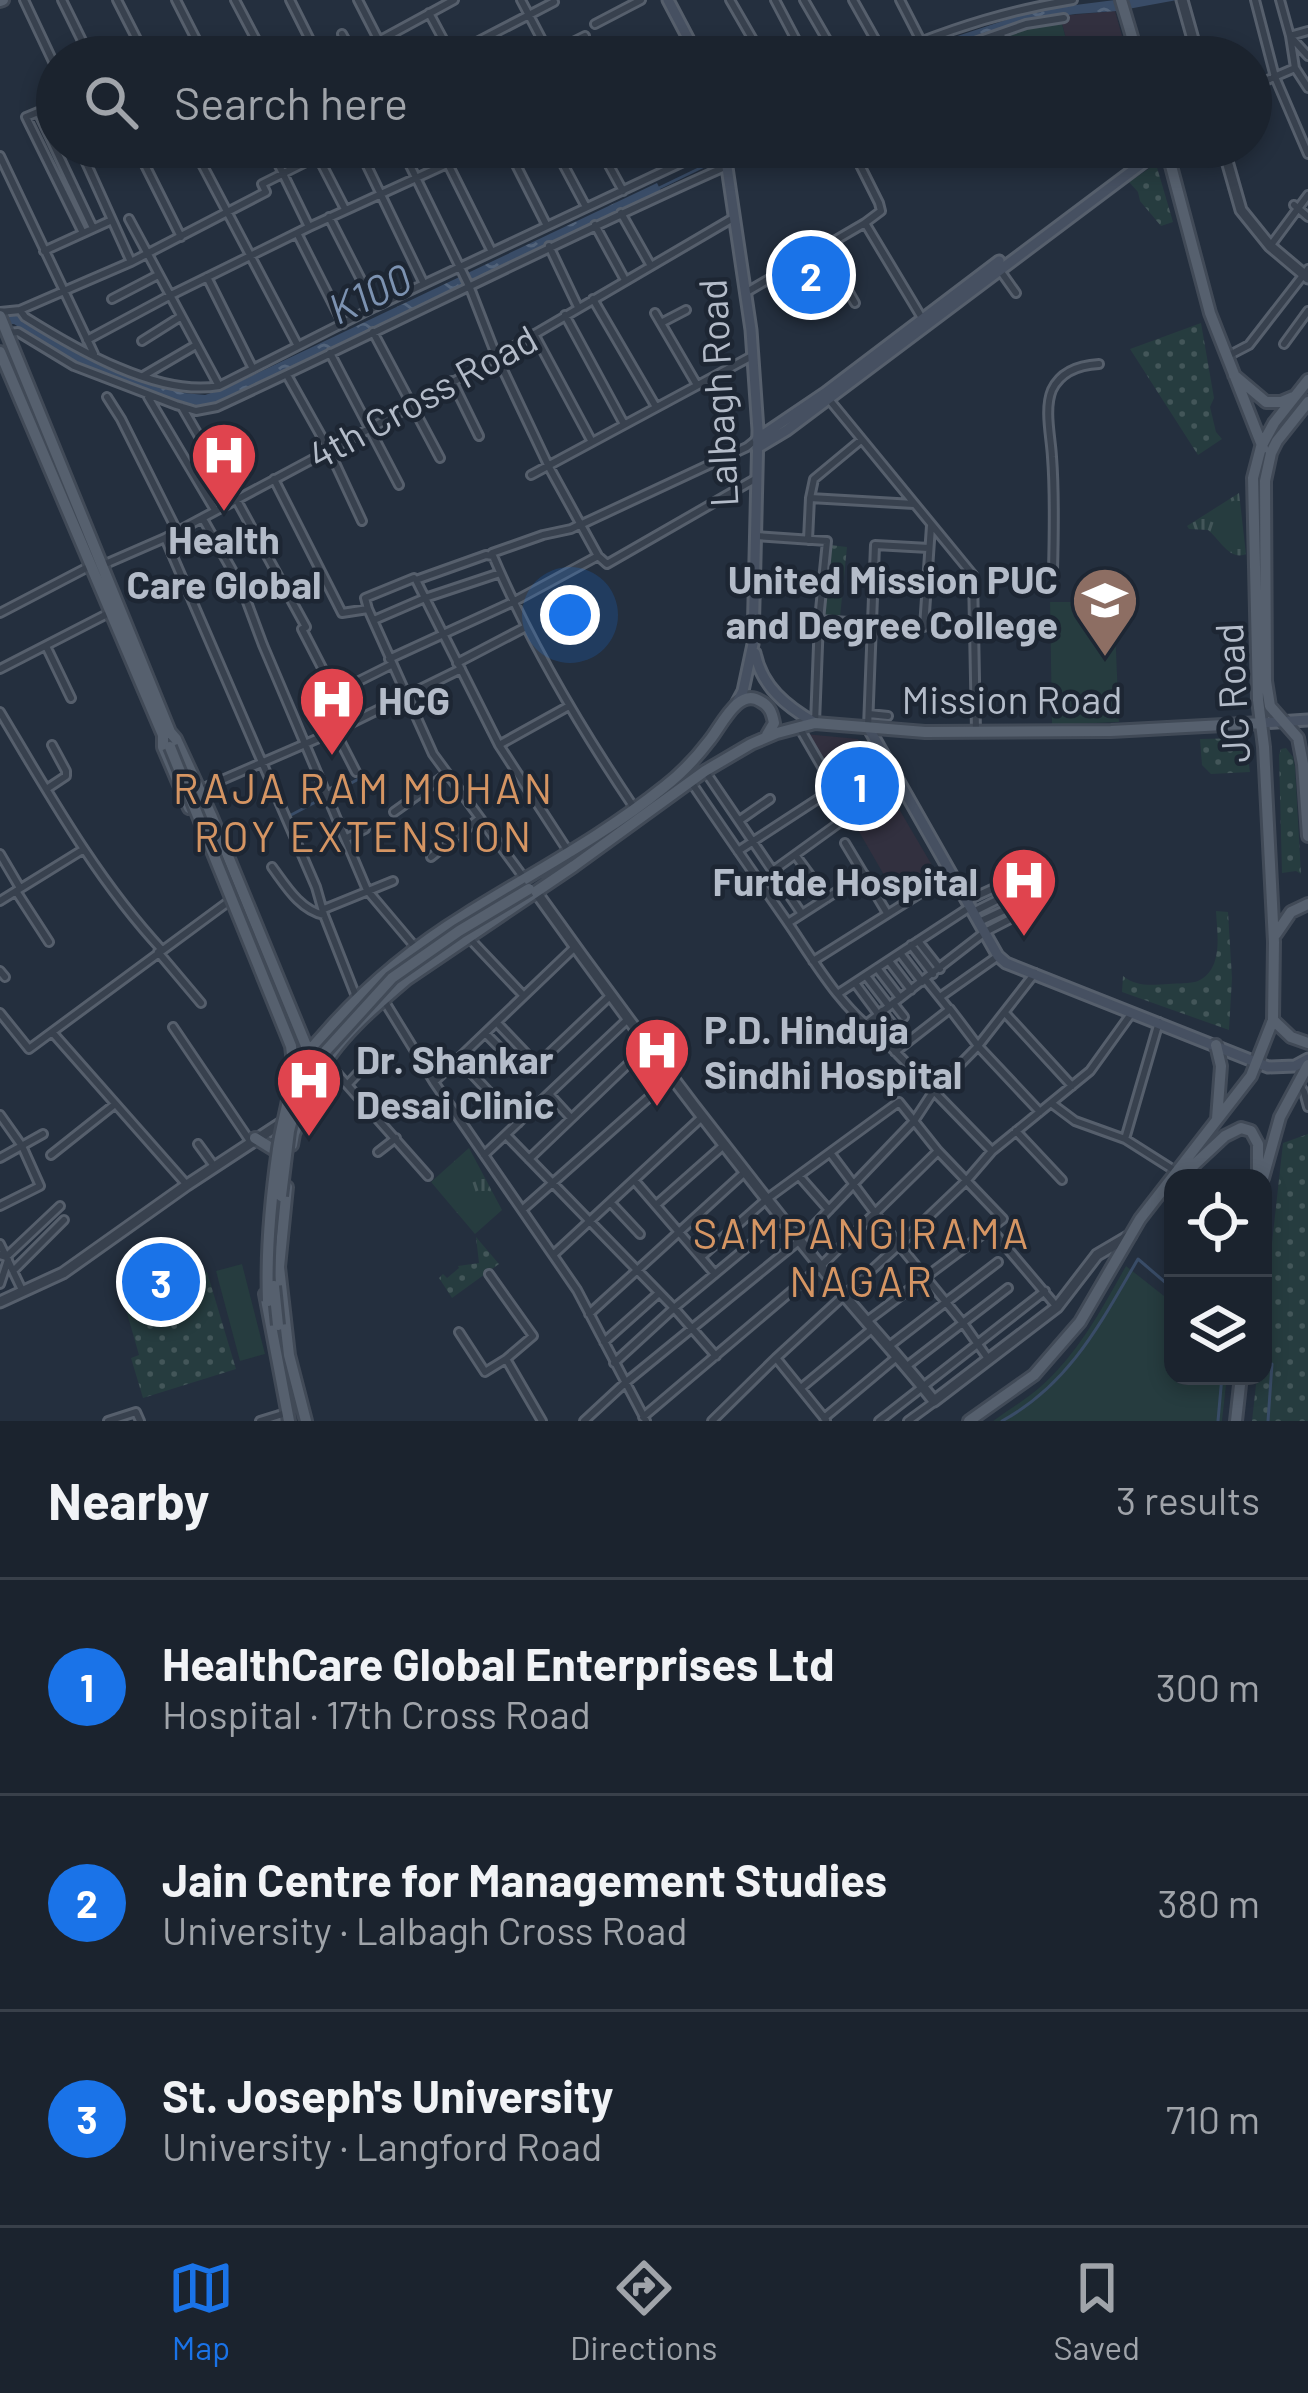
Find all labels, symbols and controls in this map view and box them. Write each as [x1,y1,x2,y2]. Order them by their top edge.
search box [36,36,1272,168]
icon: search [78,69,144,135]
text: Search here [174,75,408,129]
pin: 2 [772,230,850,320]
water label: K100 [320,251,418,333]
street label: Lalbagh Road [688,278,746,508]
street label: 4th Cross Road [299,314,545,478]
hospital icon: Health Care Global [189,420,259,514]
place label: Health Care Global [126,515,322,607]
place label: United Mission PUC and Degree College [726,555,1058,647]
school or university icon: United Mission PUC and Degree College [1070,565,1140,659]
your location [540,585,600,645]
street label: JC Road [1204,622,1258,764]
hospital icon: HCG [297,664,367,758]
street label: Mission Road [901,675,1123,722]
place label: HCG [378,676,450,723]
pin: 1 [821,741,899,831]
district label: RAJA RAM MOHAN ROY EXTENSION [173,762,555,860]
hospital icon: Furtde Hospital [989,845,1059,939]
place label: Furtde Hospital [713,857,978,904]
place label: P.D. Hinduja Sindhi Hospital [704,1005,962,1097]
hospital icon: P.D. Hinduja Sindhi Hospital [622,1015,692,1109]
place label: Dr. Shankar Desai Clinic [356,1035,554,1127]
hospital icon: Dr. Shankar Desai Clinic [274,1045,344,1139]
map controls [1164,1169,1272,1385]
button: locate [1164,1169,1272,1277]
district label: SAMPANGIRAMA NAGAR [693,1207,1031,1305]
pin: 3 [122,1237,200,1327]
button: layers [1164,1277,1272,1385]
text: Nearby [48,1469,209,1530]
text: 3 results [1116,1476,1260,1523]
text: HealthCare Global Enterprises Ltd [162,1636,834,1690]
text: 1 [80,1663,94,1710]
text: 300 m [1156,1663,1260,1710]
text: Hospital · 17th Cross Road [162,1690,591,1737]
text: Jain Centre for Management Studies [162,1852,887,1906]
text: 2 [76,1879,98,1926]
text: 380 m [1158,1879,1260,1926]
text: University · Lalbagh Cross Road [162,1906,688,1953]
text: St. Joseph's University [162,2068,613,2122]
text: 3 [76,2095,98,2142]
text: 710 m [1166,2095,1260,2142]
text: University · Langford Road [162,2122,602,2169]
tab: Map [168,2255,234,2367]
tab: Directions [570,2255,717,2367]
tab: Saved [1053,2255,1140,2367]

